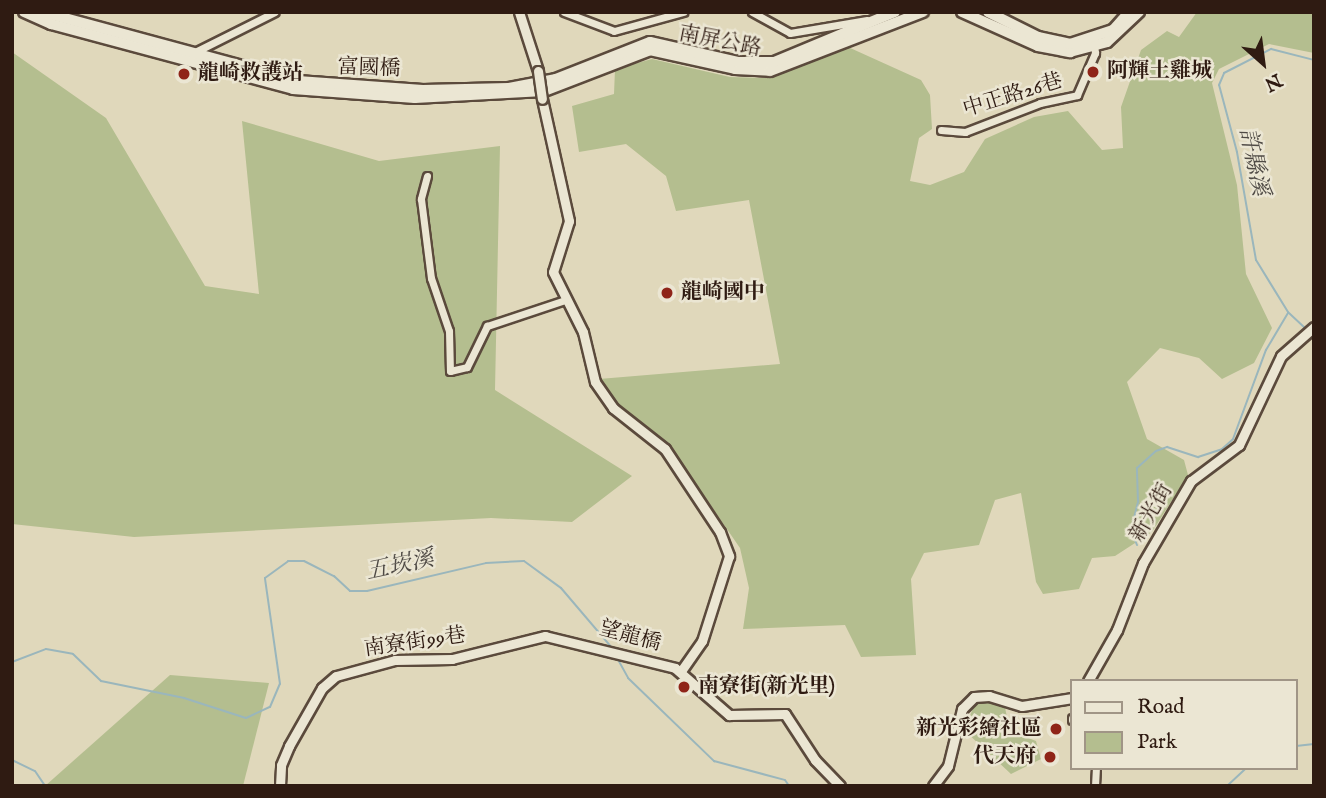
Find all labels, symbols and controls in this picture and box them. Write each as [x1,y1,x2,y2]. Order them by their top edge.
street label: 南屏公路 [676,22,764,62]
north arrow [1228,28,1298,98]
street label: 富國橋 [337,55,401,83]
place label: 阿輝土雞城 [1107,59,1212,85]
place label: 龍崎救護站 [198,61,303,87]
marker: 阿輝土雞城 [1085,64,1101,80]
marker: 龍崎救護站 [176,66,192,82]
text: N [1260,67,1286,96]
street label: 中正路26巷 [960,69,1066,123]
water label: 許縣溪 [1232,125,1274,199]
place label: 龍崎國中 [681,280,765,306]
marker: 龍崎國中 [659,285,675,301]
street label: 新光街 [1125,479,1179,547]
water label: 五崁溪 [363,545,437,587]
street label: 望龍橋 [596,617,664,657]
street label: 南寮街99巷 [363,623,467,663]
place label: 南寮街(新光里) [698,674,835,700]
marker: 南寮街(新光里) [676,679,692,695]
legend [1070,679,1298,770]
text: Road [1137,694,1184,721]
place label: 新光彩繪社區 [916,716,1042,742]
marker: 新光彩繪社區 [1048,721,1064,737]
text: Park [1137,729,1177,756]
place label: 代天府 [973,744,1036,770]
marker: 代天府 [1042,749,1058,765]

